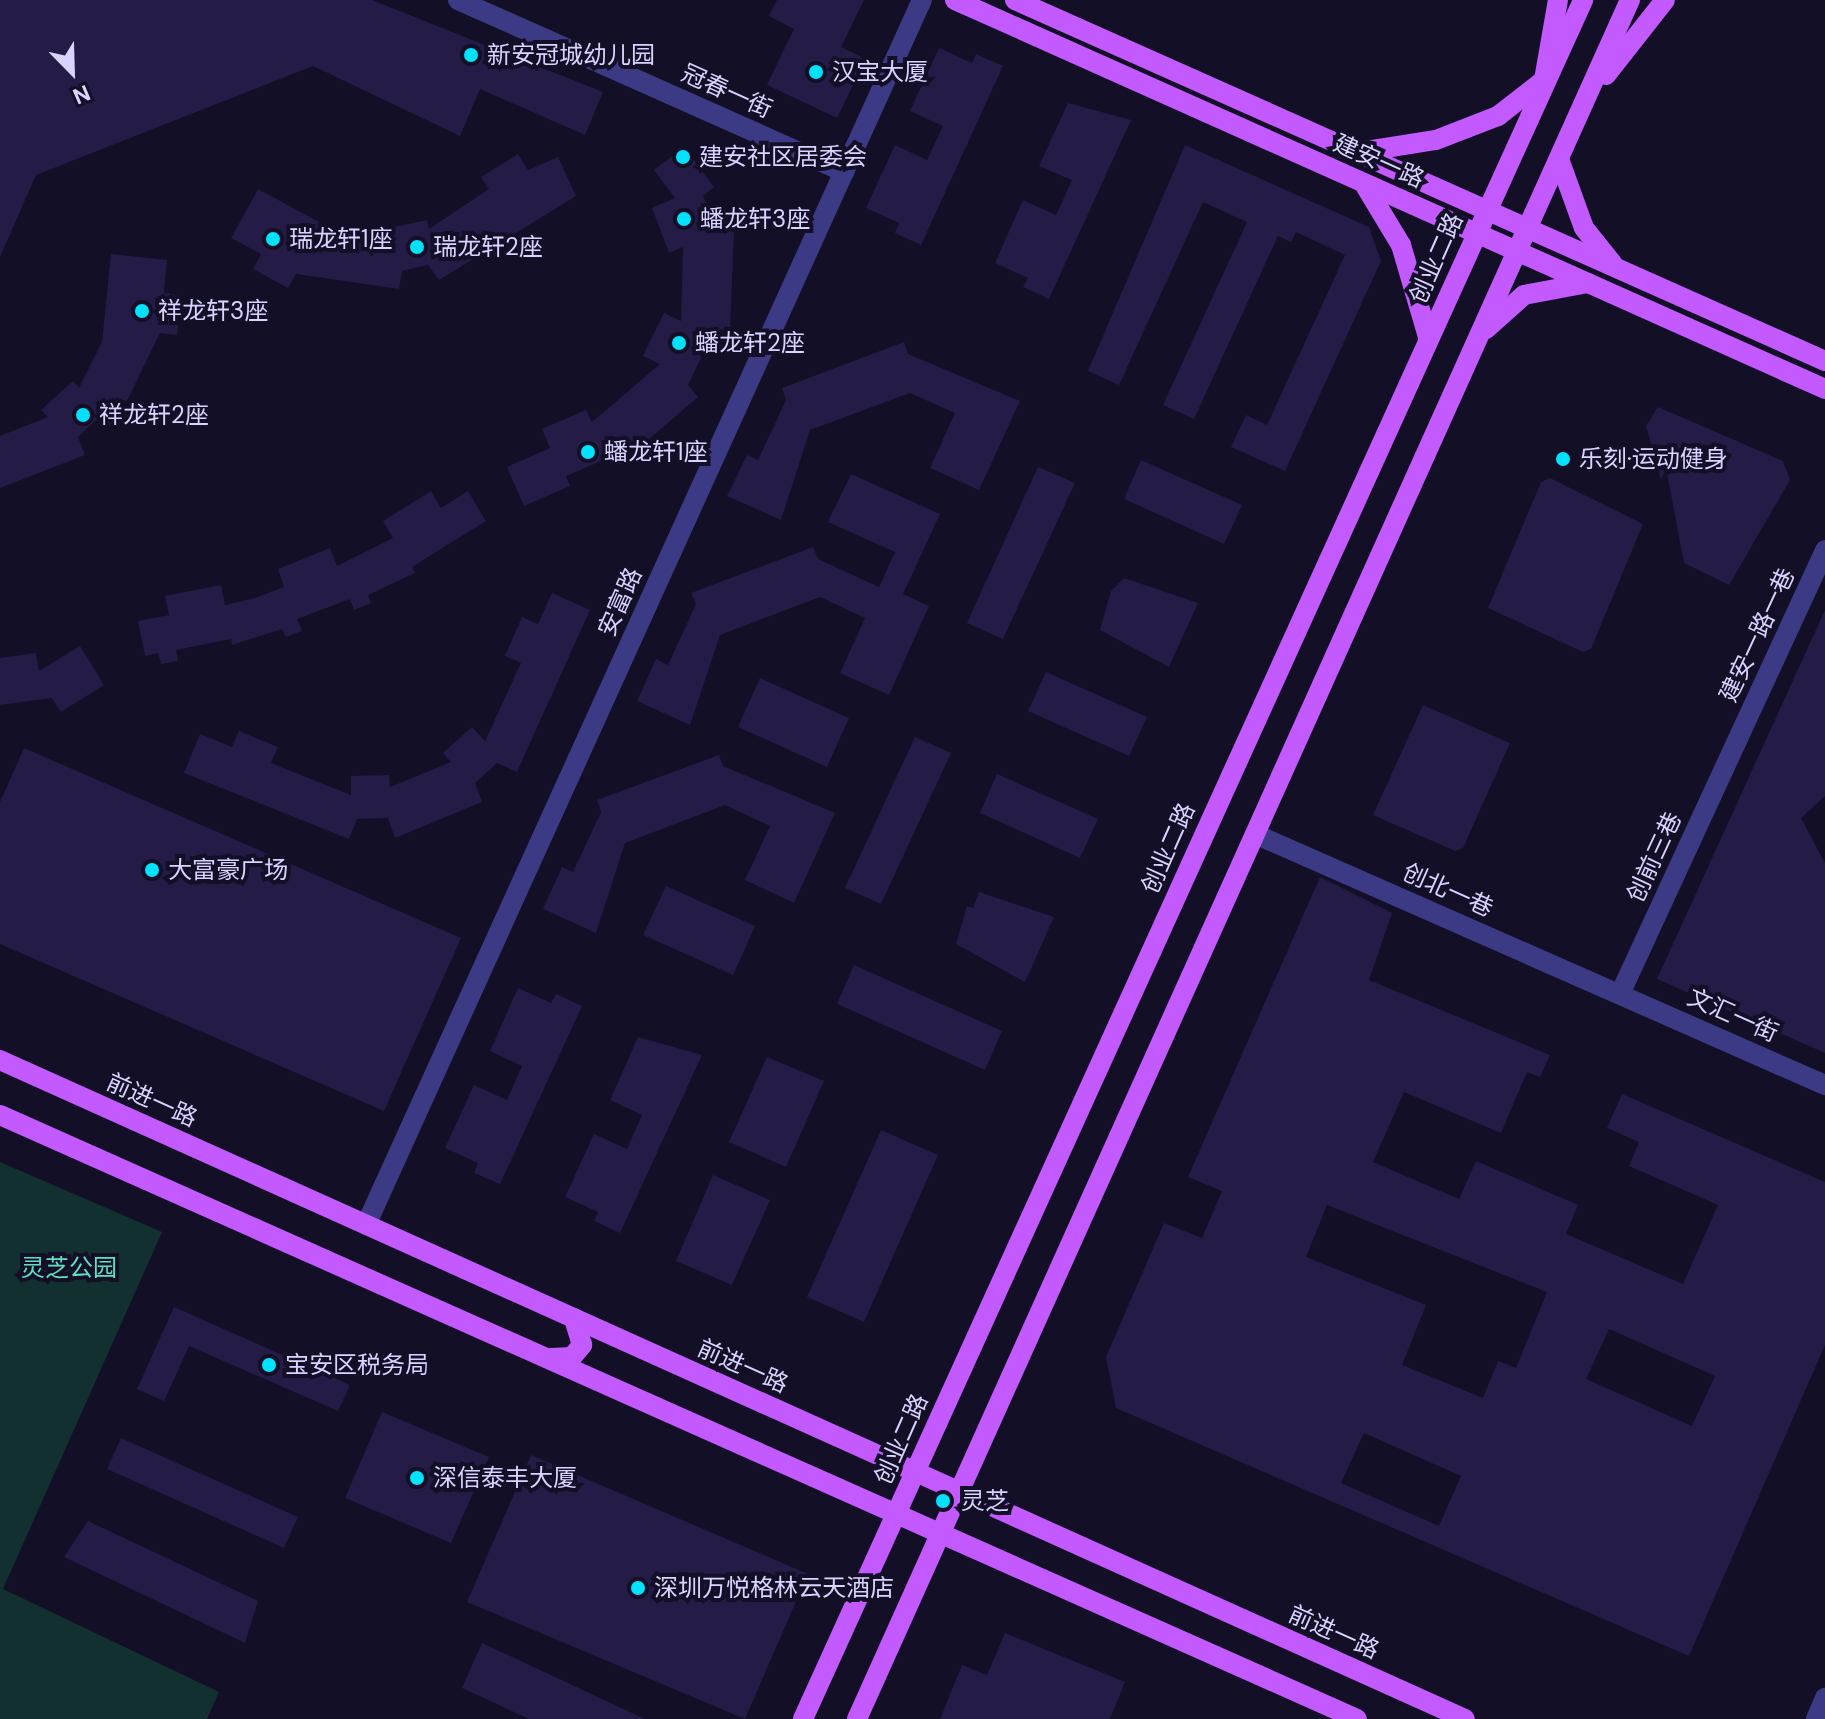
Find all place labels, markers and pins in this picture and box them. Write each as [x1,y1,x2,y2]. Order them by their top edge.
place label: 新安冠城幼儿园 [487,41,655,69]
marker: 新安冠城幼儿园 [462,46,480,64]
place label: 汉宝大厦 [832,58,928,86]
marker: 汉宝大厦 [807,63,825,81]
place label: 建安社区居委会 [699,143,867,171]
marker: 建安社区居委会 [674,148,692,166]
place label: 蟠龙轩3座 [700,205,810,233]
marker: 蟠龙轩3座 [675,210,693,228]
place label: 瑞龙轩1座 [289,225,392,253]
marker: 瑞龙轩1座 [264,230,282,248]
place label: 瑞龙轩2座 [433,233,543,261]
marker: 瑞龙轩2座 [408,238,426,256]
place label: 祥龙轩3座 [158,297,268,325]
marker: 祥龙轩3座 [133,302,151,320]
place label: 蟠龙轩2座 [695,329,805,357]
marker: 蟠龙轩2座 [670,334,688,352]
place label: 祥龙轩2座 [99,401,209,429]
marker: 祥龙轩2座 [74,406,92,424]
place label: 蟠龙轩1座 [604,438,707,466]
marker: 蟠龙轩1座 [579,443,597,461]
place label: 乐刻·运动健身 [1579,445,1728,473]
marker: 乐刻·运动健身 [1554,450,1572,468]
place label: 大富豪广场 [168,856,288,884]
marker: 大富豪广场 [143,861,161,879]
place label: 宝安区税务局 [285,1351,429,1379]
marker: 宝安区税务局 [260,1356,278,1374]
place label: 深信泰丰大厦 [433,1464,577,1492]
marker: 深信泰丰大厦 [408,1469,426,1487]
place label: 灵芝 [961,1487,1009,1515]
marker: 灵芝 [932,1490,954,1512]
place label: 深圳万悦格林云天酒店 [654,1574,894,1602]
marker: 深圳万悦格林云天酒店 [629,1579,647,1597]

